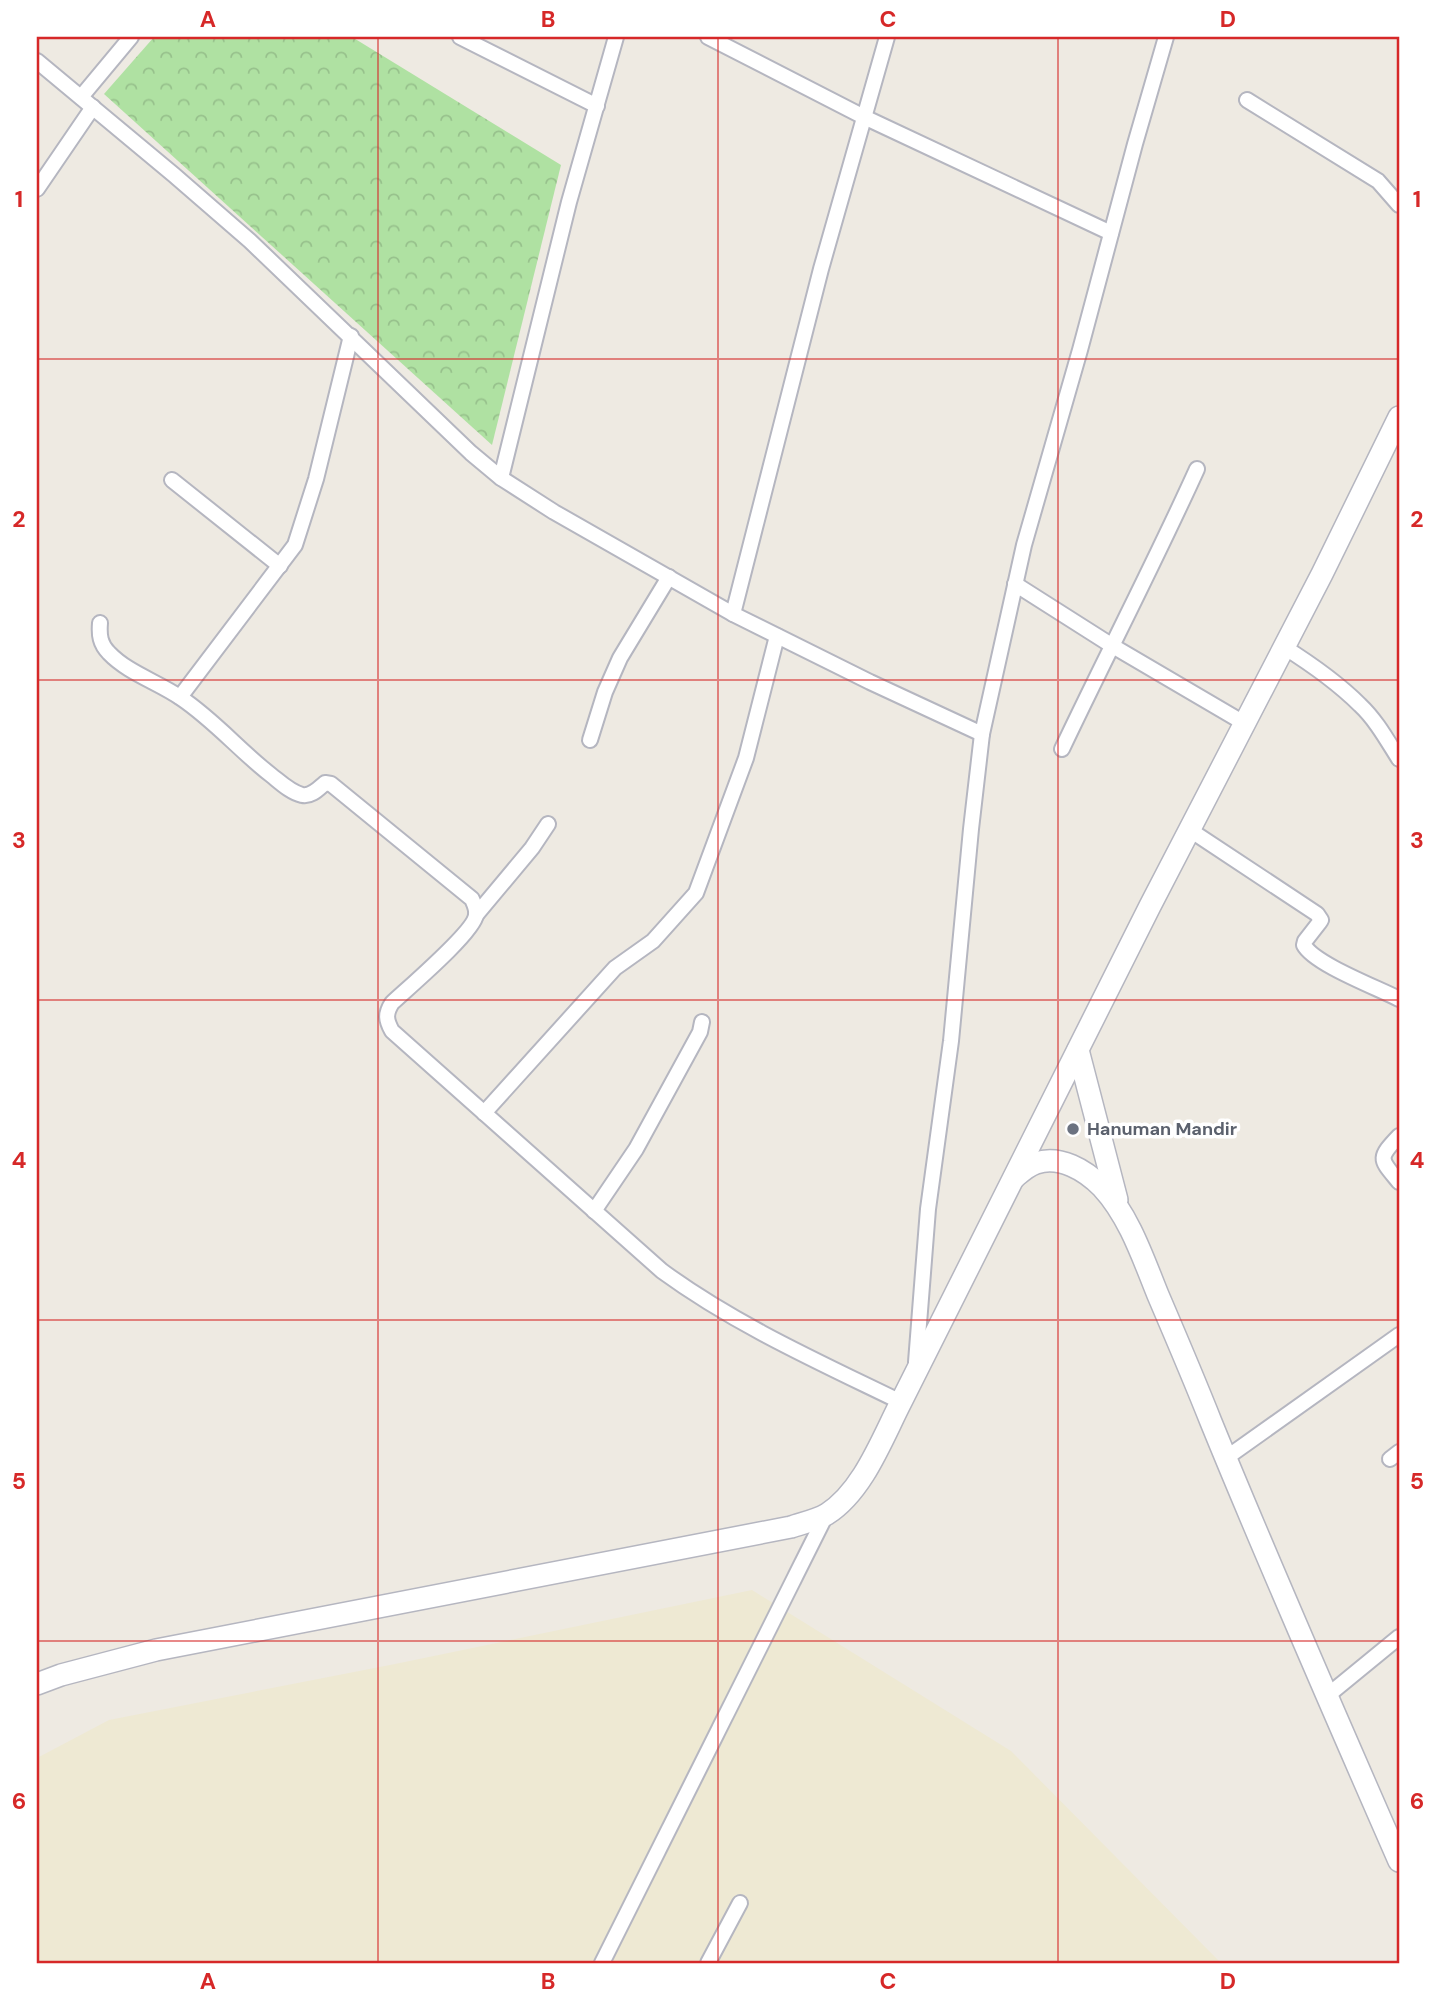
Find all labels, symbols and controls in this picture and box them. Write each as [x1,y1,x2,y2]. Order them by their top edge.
text: A [200,4,216,34]
text: B [541,4,555,34]
text: C [880,4,896,34]
text: D [1220,4,1236,34]
text: 1 [15,184,23,214]
text: 1 [1413,184,1421,214]
text: 2 [12,504,26,534]
text: 2 [1410,504,1424,534]
text: 3 [12,825,26,855]
text: 3 [1410,825,1424,855]
place label: Hanuman Mandir [1087,1117,1237,1141]
marker: Hanuman Mandir [1065,1121,1081,1137]
text: 4 [12,1145,27,1175]
text: 4 [1410,1145,1425,1175]
text: 5 [12,1466,26,1496]
text: 5 [1410,1466,1424,1496]
text: 6 [12,1786,26,1816]
text: 6 [1410,1786,1424,1816]
text: A [200,1966,216,1996]
text: B [541,1966,555,1996]
text: C [880,1966,896,1996]
text: D [1220,1966,1236,1996]

